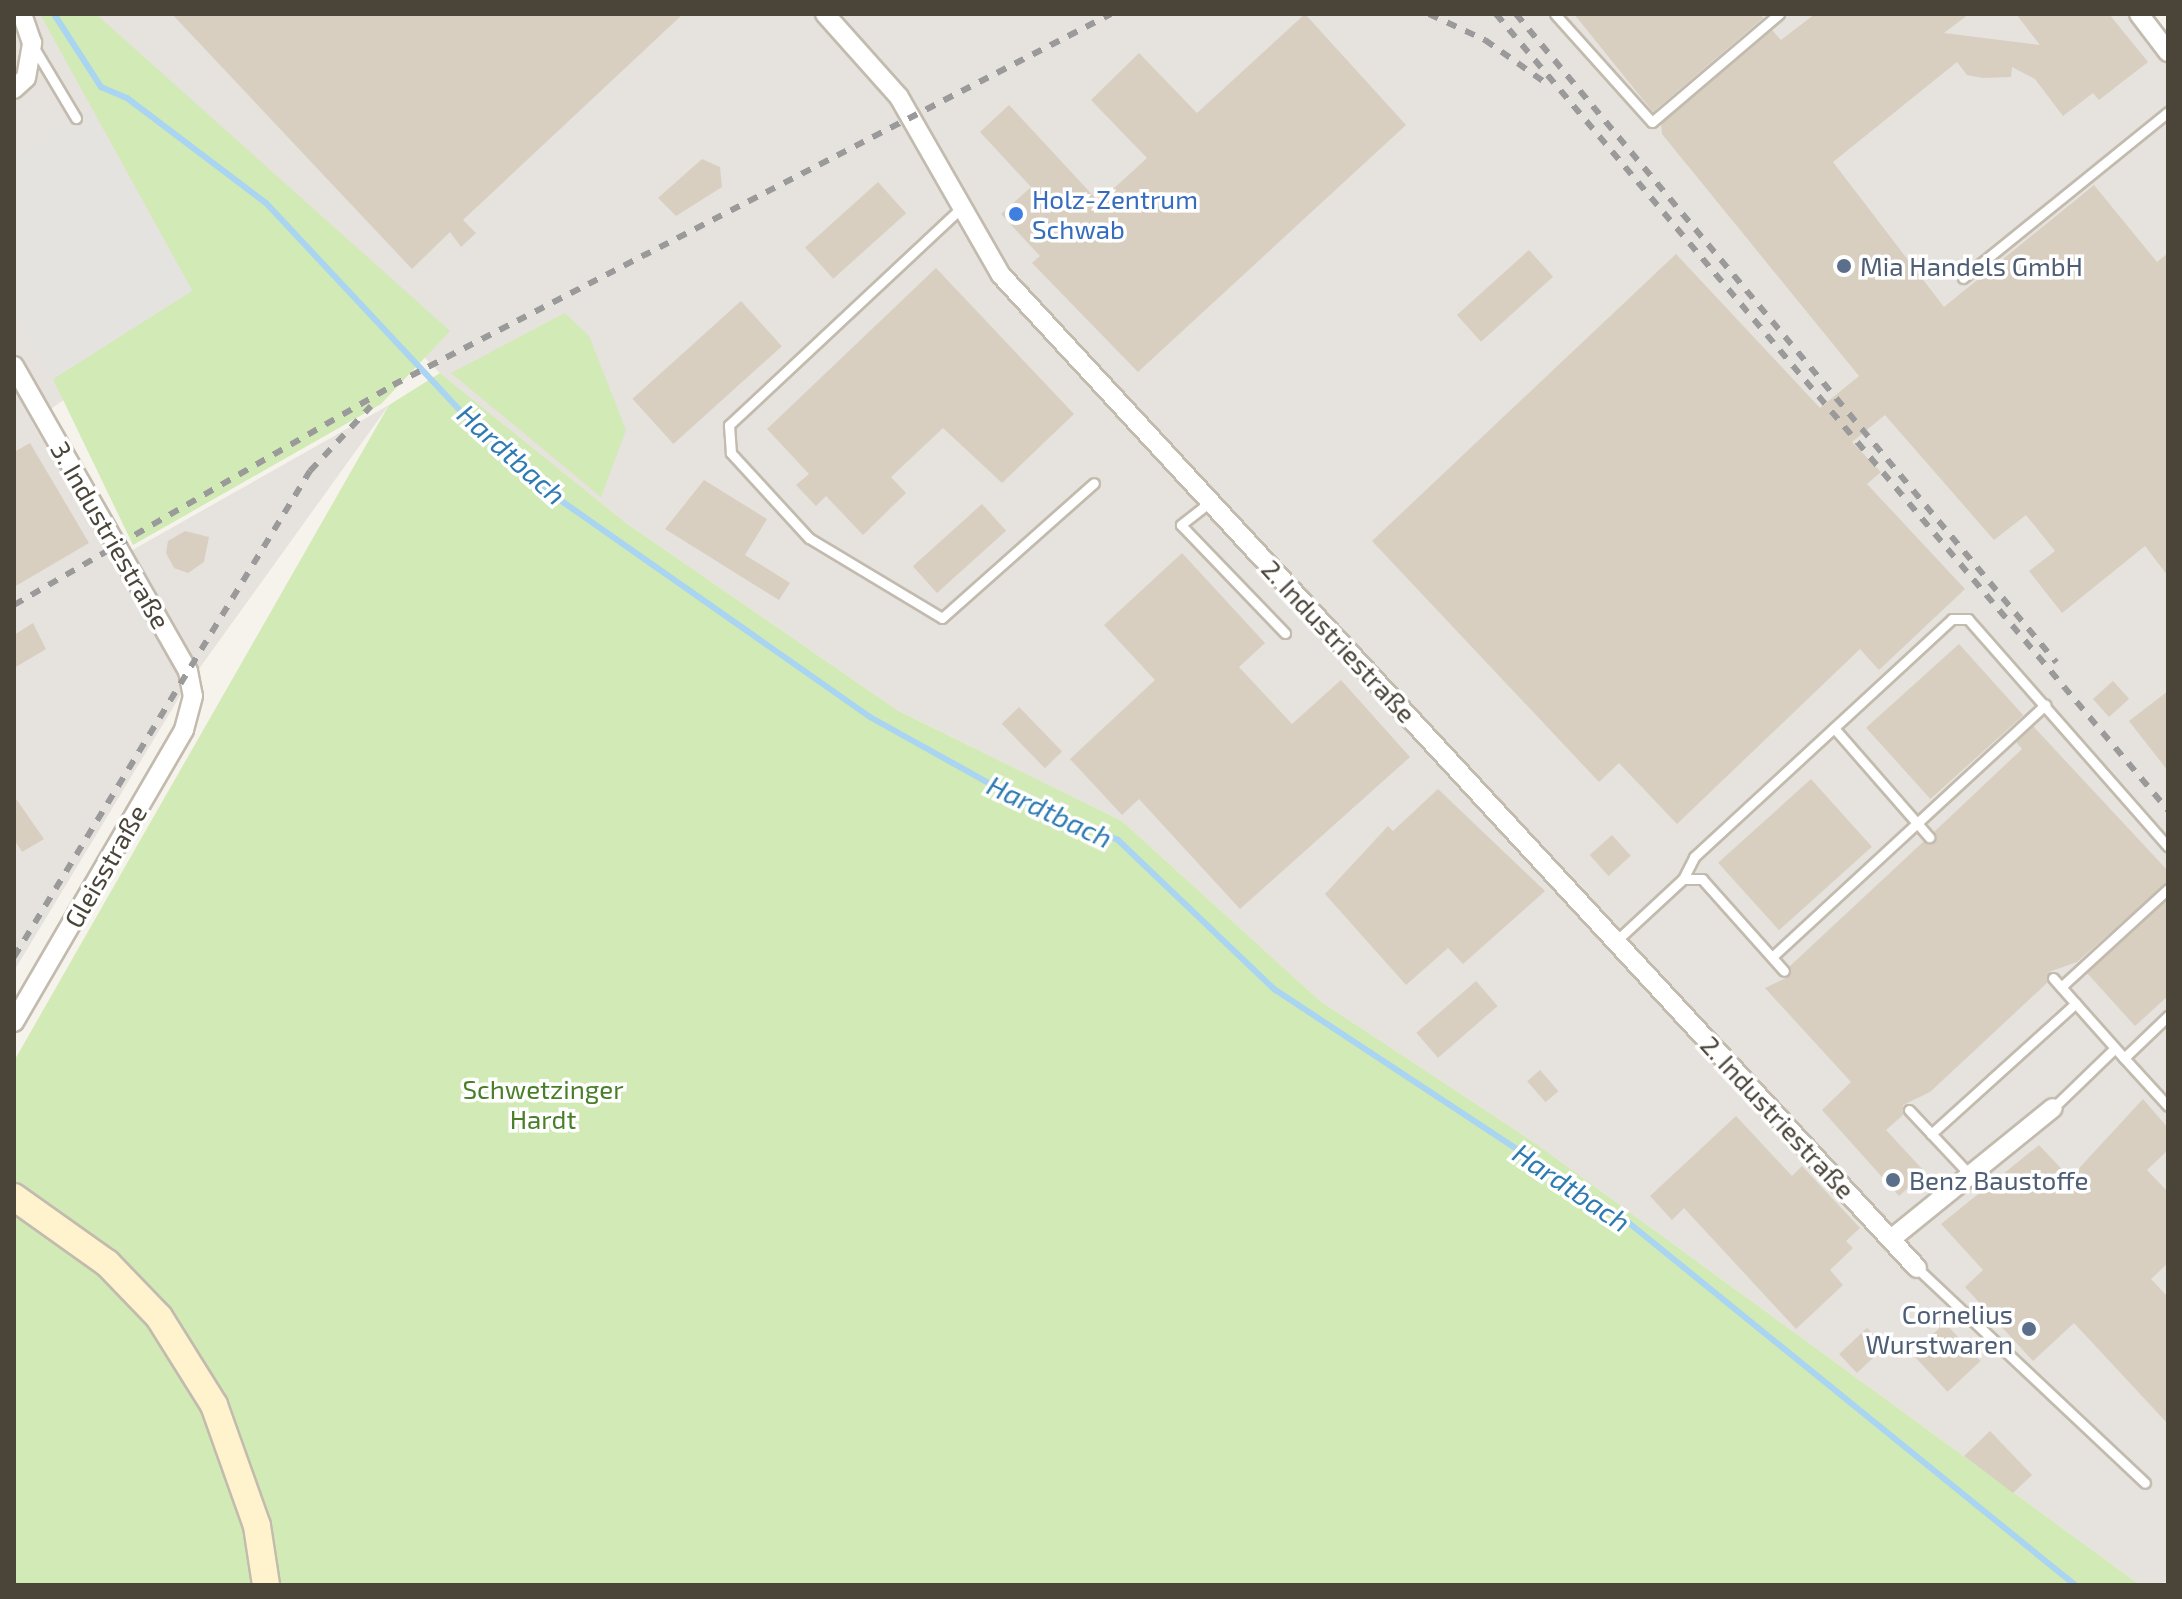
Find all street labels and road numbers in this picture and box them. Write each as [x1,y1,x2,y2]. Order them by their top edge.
street label: 3. Industriestraße [45,436,177,634]
street label: 2. Industriestraße [1256,553,1422,729]
street label: Gleisstraße [57,799,153,933]
street label: 2. Industriestraße [1695,1029,1861,1205]

